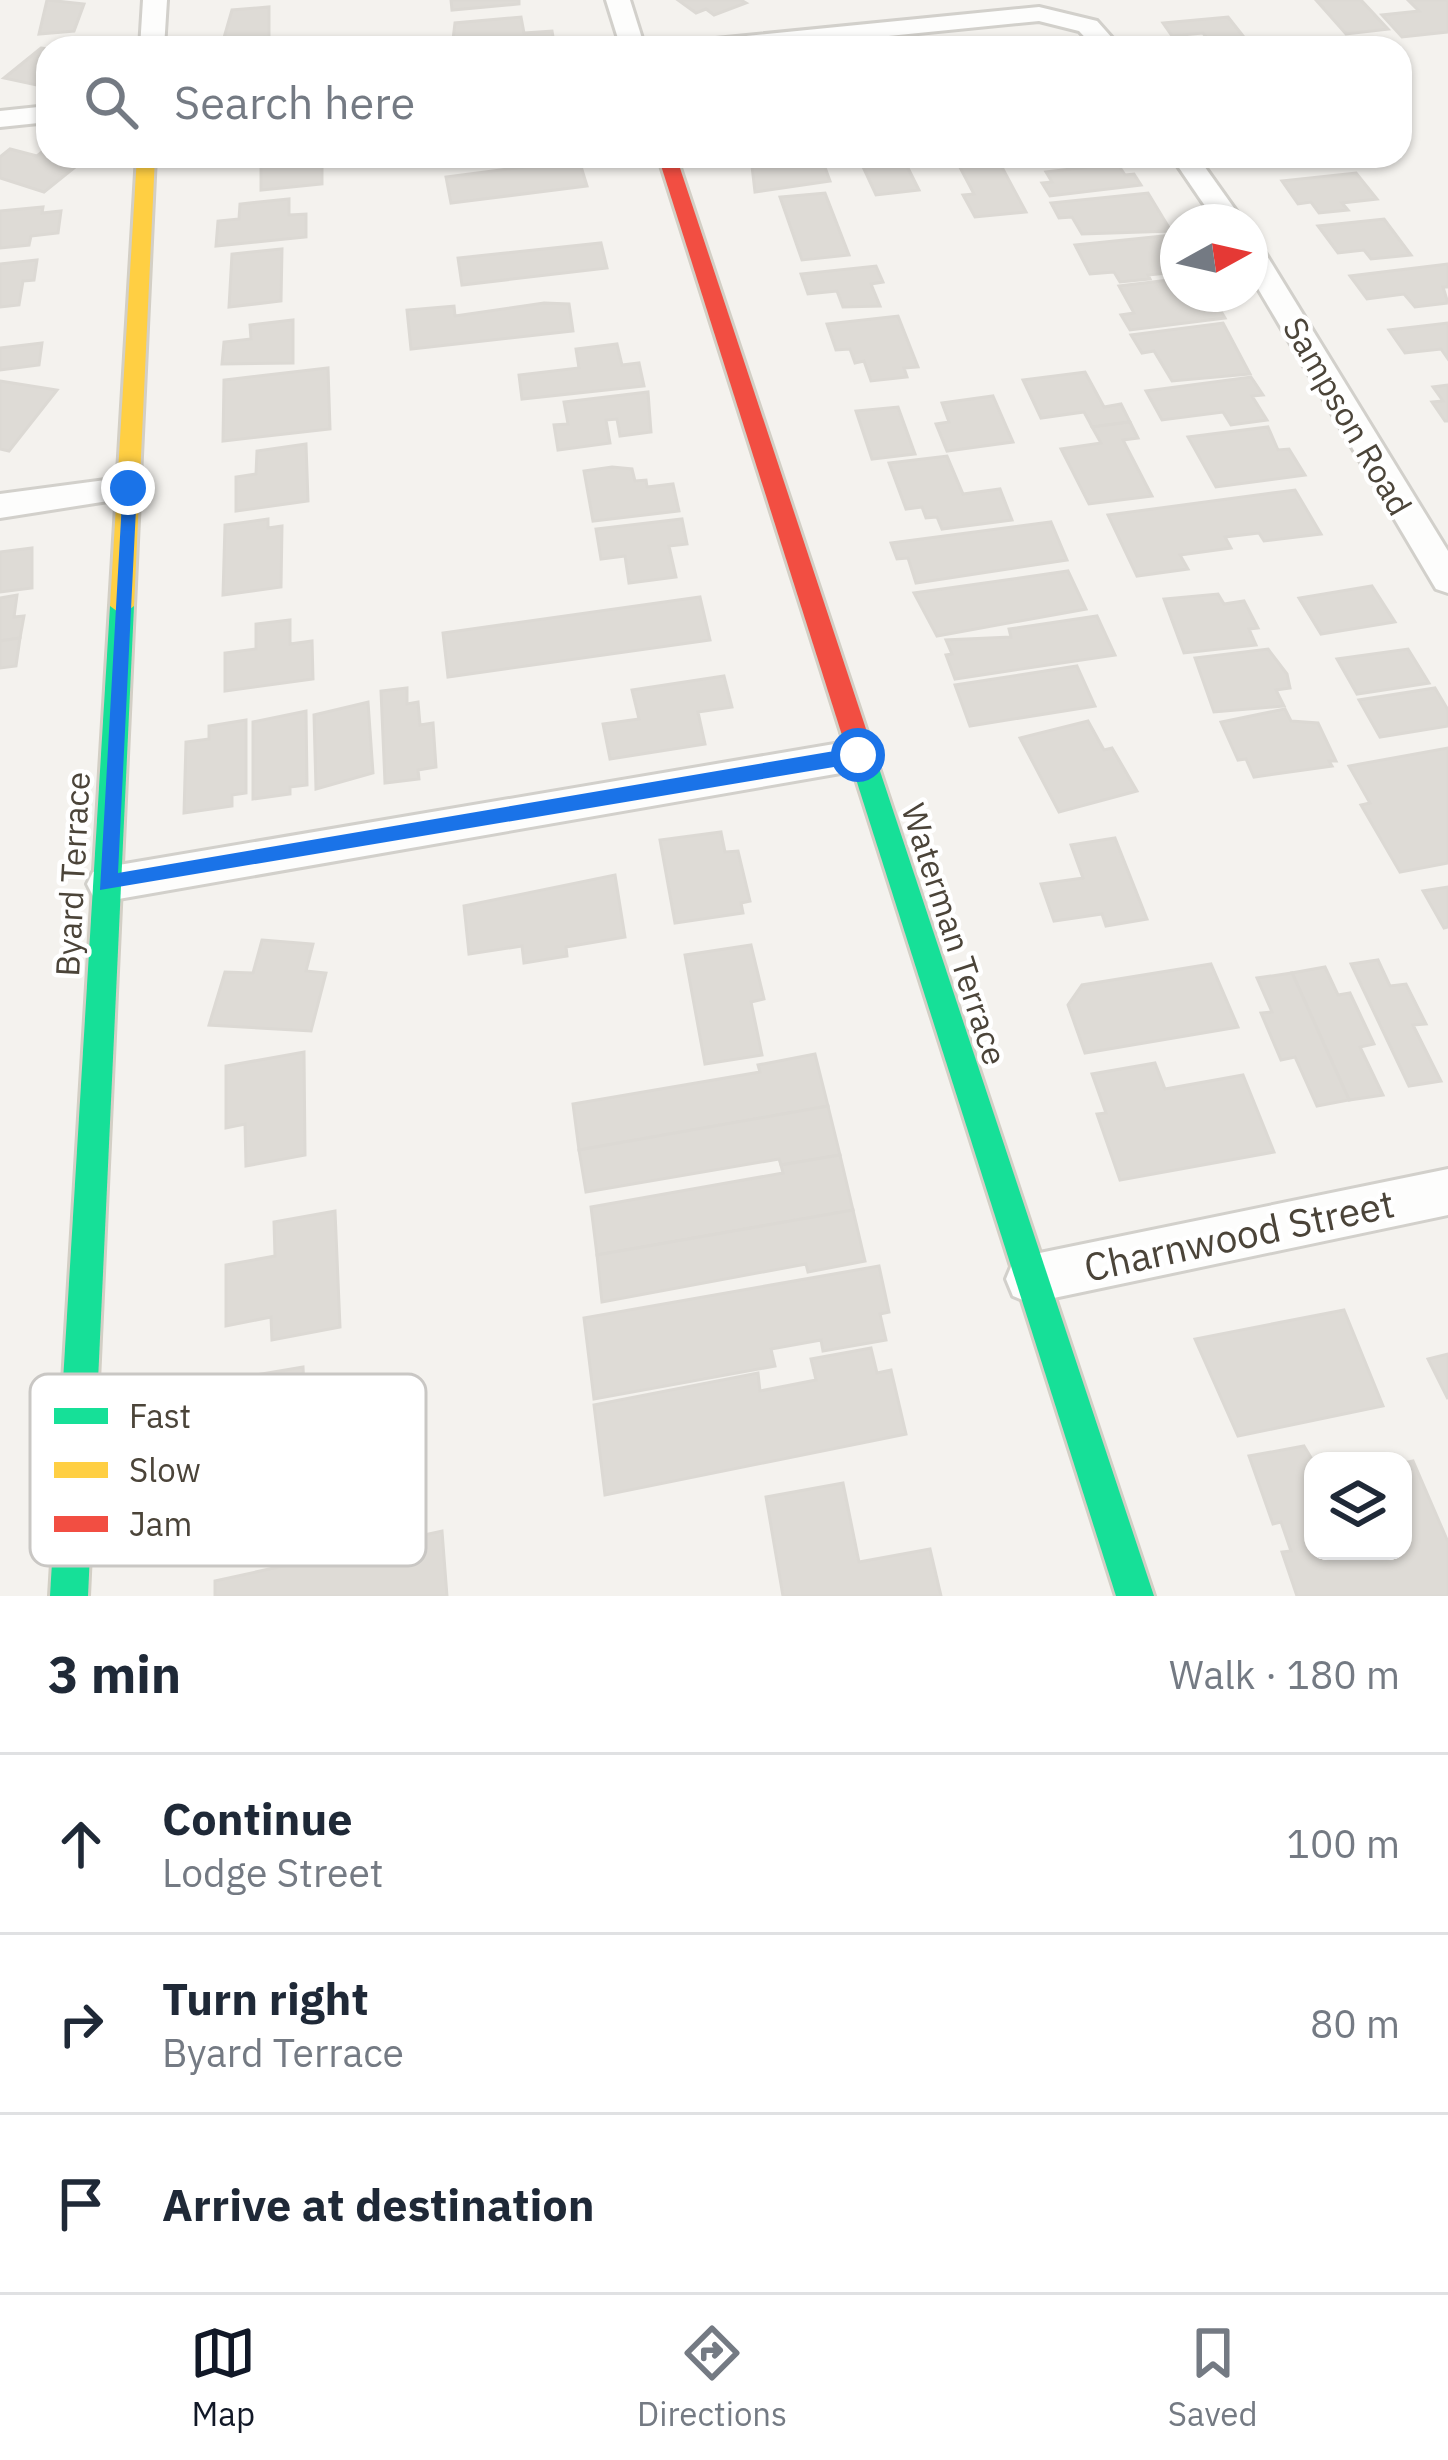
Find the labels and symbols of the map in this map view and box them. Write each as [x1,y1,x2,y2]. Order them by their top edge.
north arrow [1160,204,1268,312]
street label: Sampson Road [1274,309,1422,523]
route end [101,461,155,515]
route start [831,728,885,782]
street label: Byard Terrace [45,771,99,977]
street label: Waterman Terrace [892,798,1018,1070]
street label: Charnwood Street [1079,1177,1399,1293]
legend [30,1374,426,1566]
text: Fast [129,1394,191,1437]
text: Slow [129,1448,201,1491]
text: Jam [129,1502,192,1545]

